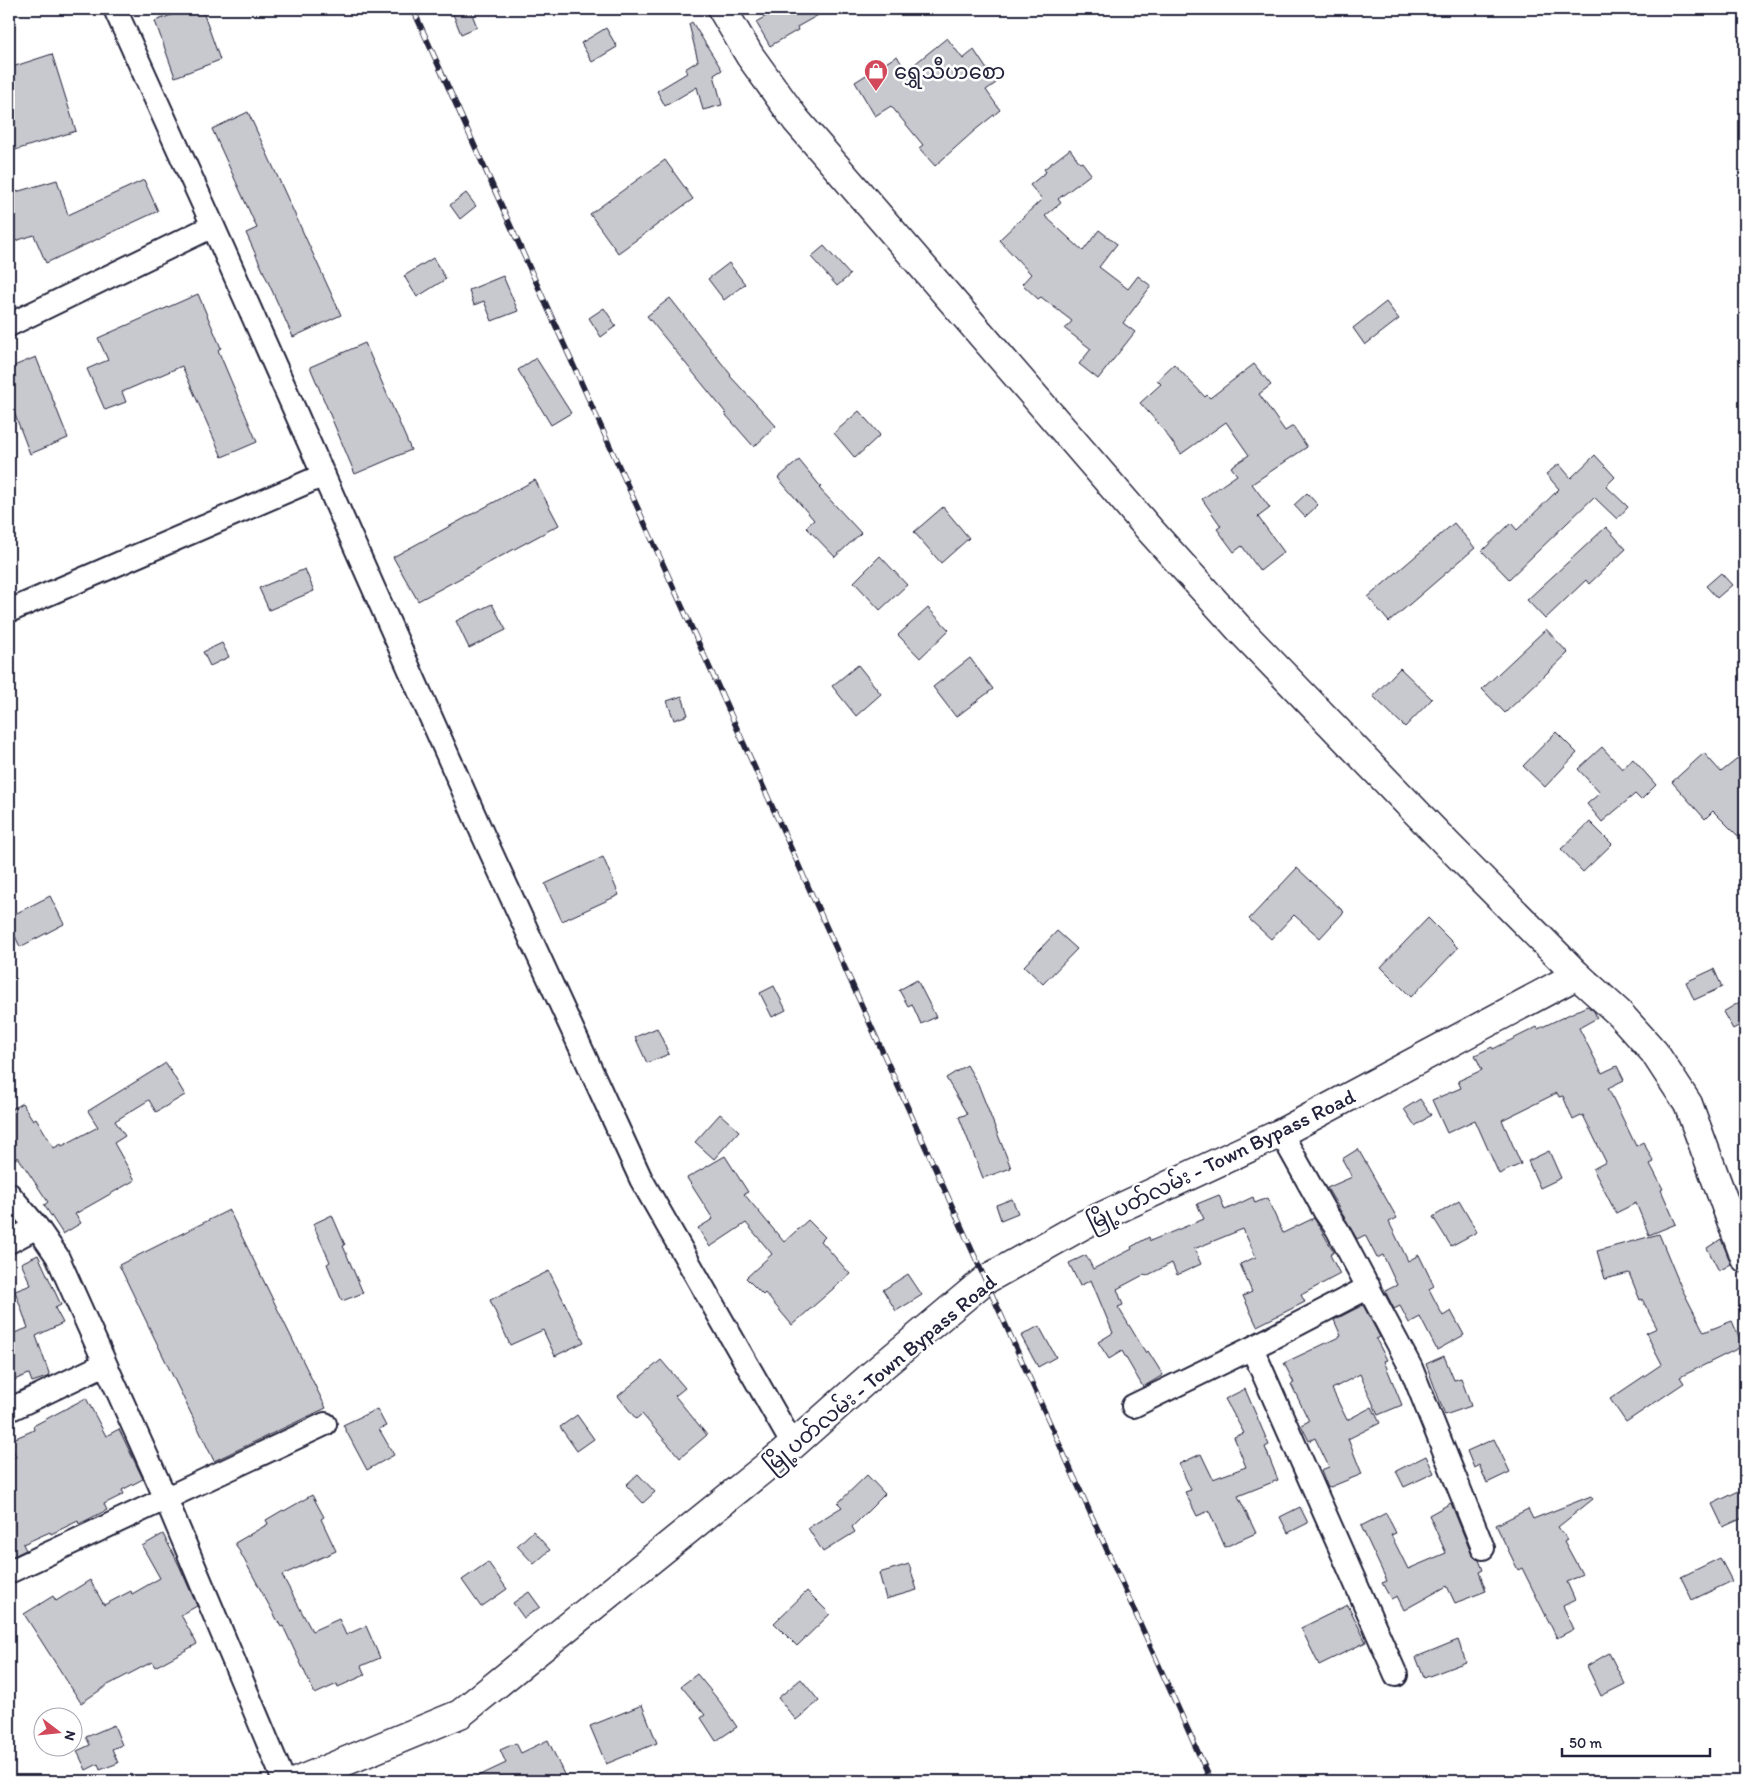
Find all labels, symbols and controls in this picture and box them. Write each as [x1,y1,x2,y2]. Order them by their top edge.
place label: ရွှေသီဟစော [894,56,1005,89]
shop icon: ရွှေသီဟစော [863,58,889,92]
street label: မြို့ပတ်လမ်း - Town Bypass Road [1082,1080,1362,1239]
street label: မြို့ပတ်လမ်း - Town Bypass Road [757,1266,1005,1481]
north arrow [32,1708,82,1758]
scale bar [1562,1725,1709,1757]
text: N [61,1729,79,1742]
text: 50 m [1569,1734,1602,1752]

